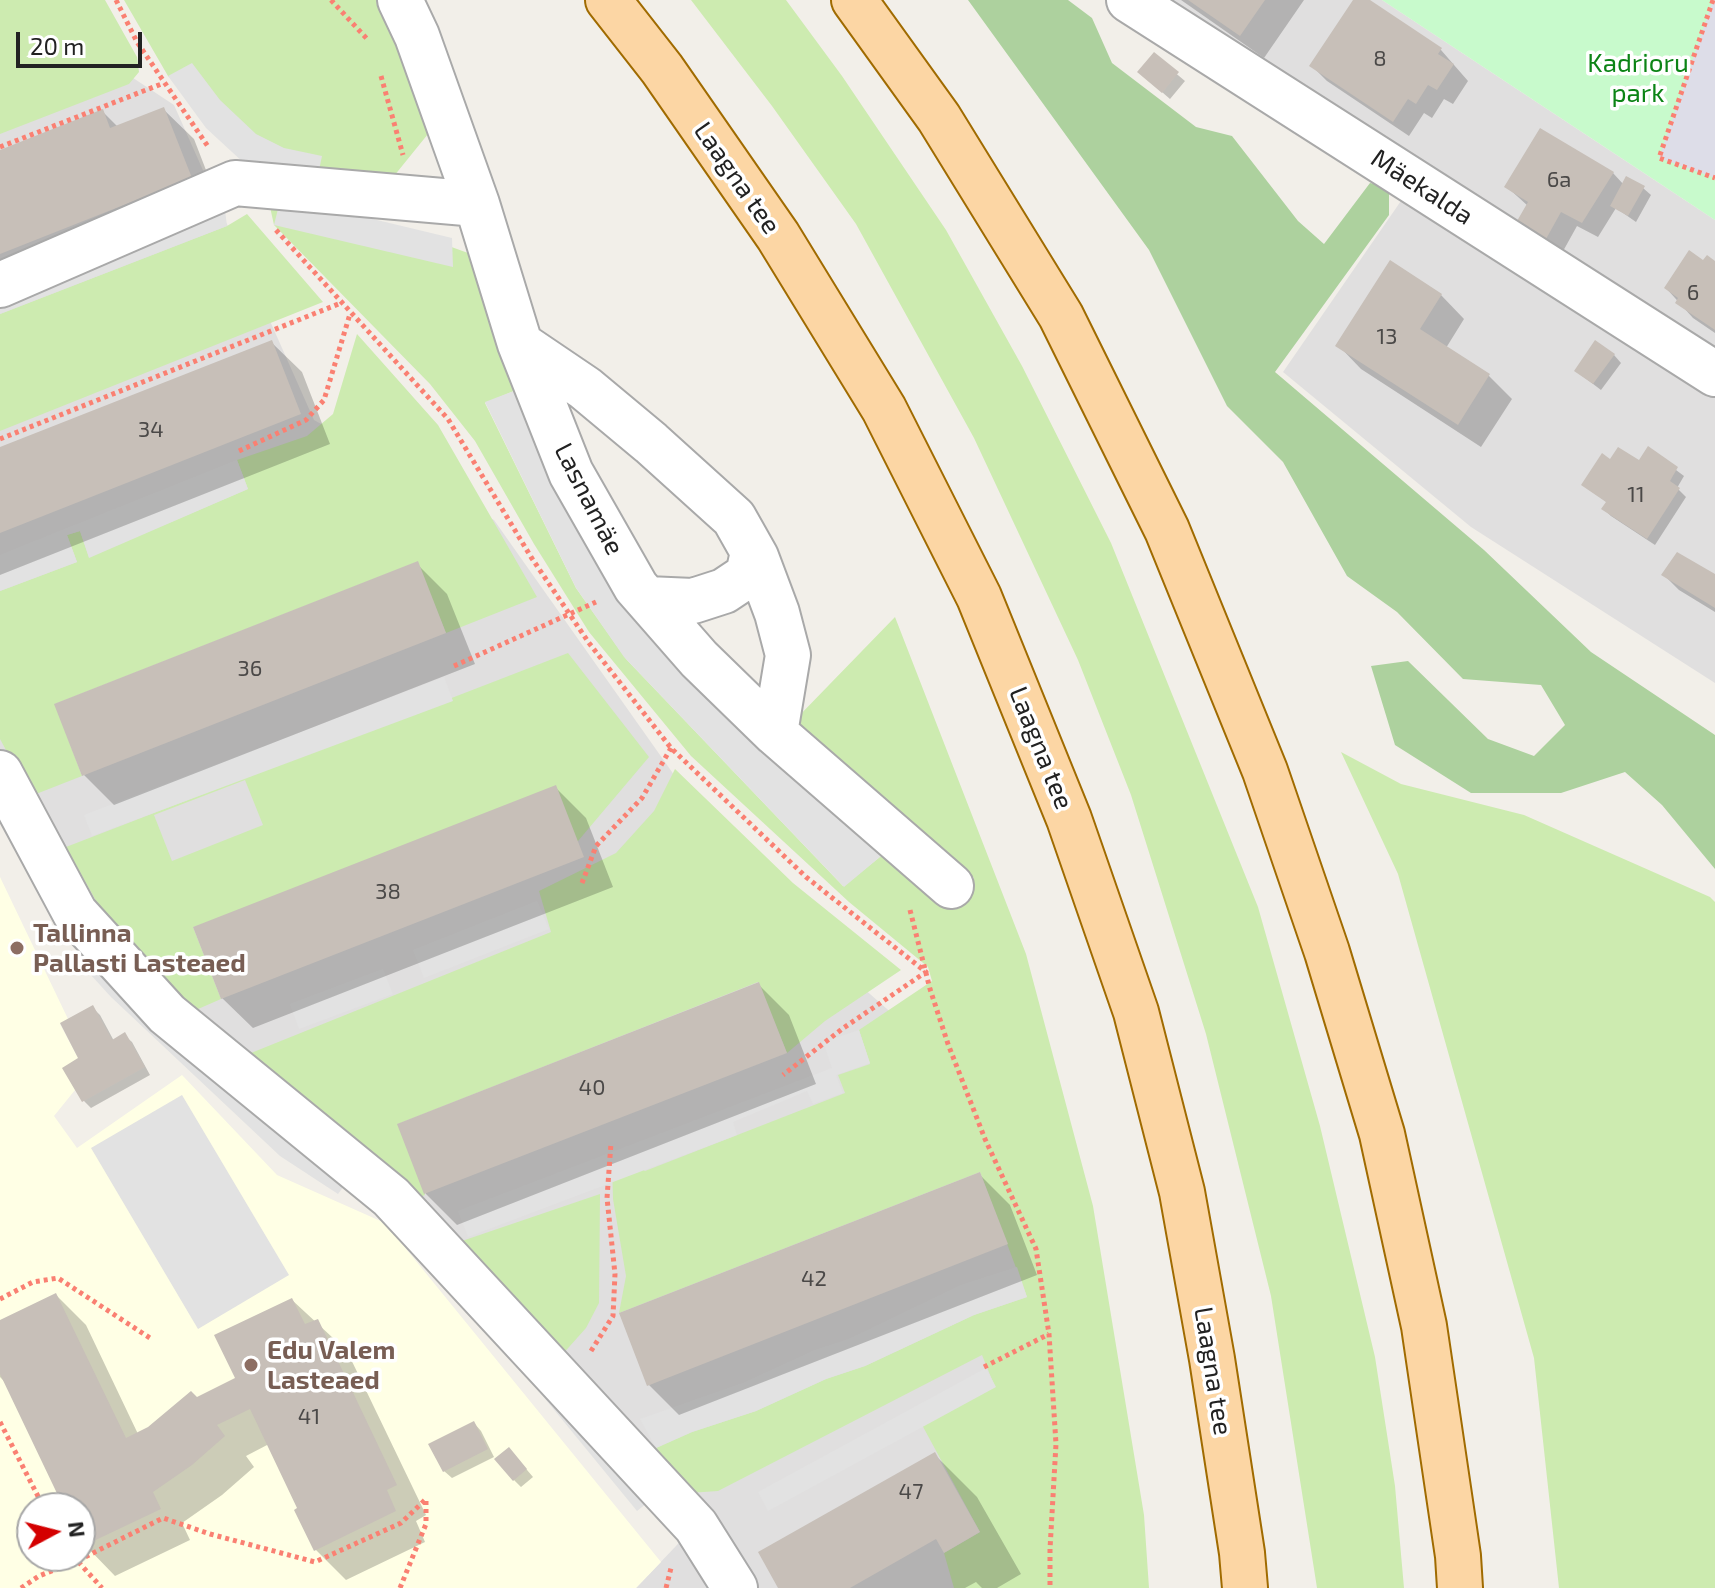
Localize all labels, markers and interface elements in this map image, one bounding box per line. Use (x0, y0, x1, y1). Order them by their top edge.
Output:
scale bar (20, 16, 146, 66)
text: 20 m (30, 31, 84, 60)
house number: 8 (1373, 46, 1387, 72)
park label: Kadrioru park (1587, 47, 1689, 108)
street label: Laagna tee (687, 116, 787, 240)
street label: Mäekalda (1365, 142, 1479, 232)
house number: 6a (1547, 167, 1571, 193)
house number: 6 (1687, 280, 1699, 306)
house number: 13 (1377, 324, 1397, 350)
house number: 34 (138, 417, 164, 443)
street label: Lasnamäe (548, 438, 630, 560)
house number: 11 (1627, 482, 1645, 508)
house number: 36 (238, 656, 262, 682)
street label: Laagna tee (1002, 682, 1080, 814)
house number: 38 (375, 879, 401, 905)
place label: Tallinna Pallasti Lasteaed (33, 917, 246, 978)
marker: Tallinna Pallasti Lasteaed (8, 939, 26, 957)
house number: 40 (579, 1075, 605, 1101)
house number: 42 (801, 1266, 827, 1292)
street label: Laagna tee (1187, 1305, 1239, 1437)
place label: Edu Valem Lasteaed (267, 1334, 395, 1396)
marker: Edu Valem Lasteaed (242, 1356, 260, 1374)
house number: 41 (298, 1404, 320, 1430)
house number: 47 (899, 1479, 923, 1505)
north arrow (16, 1492, 96, 1572)
text: N (64, 1520, 92, 1539)

